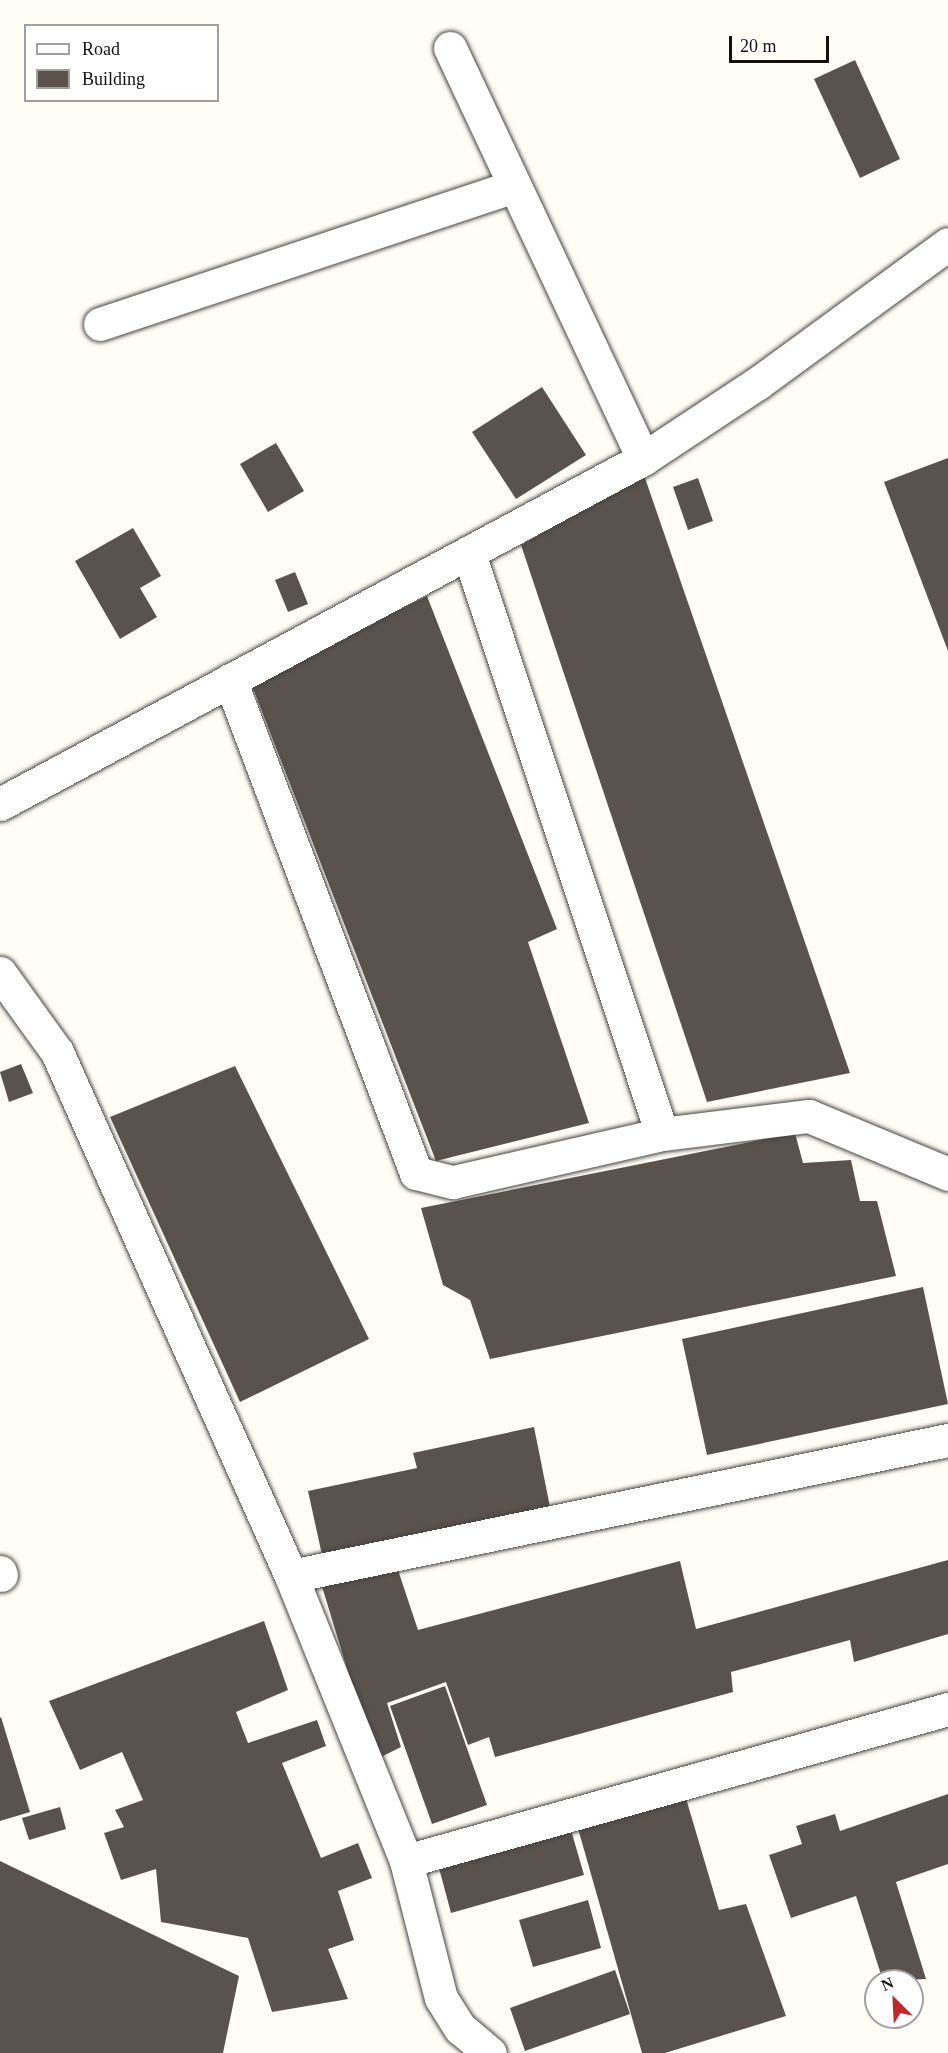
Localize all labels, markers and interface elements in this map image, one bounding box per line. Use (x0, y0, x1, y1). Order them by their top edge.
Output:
legend (24, 24, 219, 102)
scale bar (732, 24, 832, 62)
text: 20 m (740, 36, 777, 56)
text: Road (82, 39, 120, 59)
text: Building (82, 69, 145, 89)
north arrow (864, 1969, 924, 2029)
text: N (879, 1974, 896, 1994)

